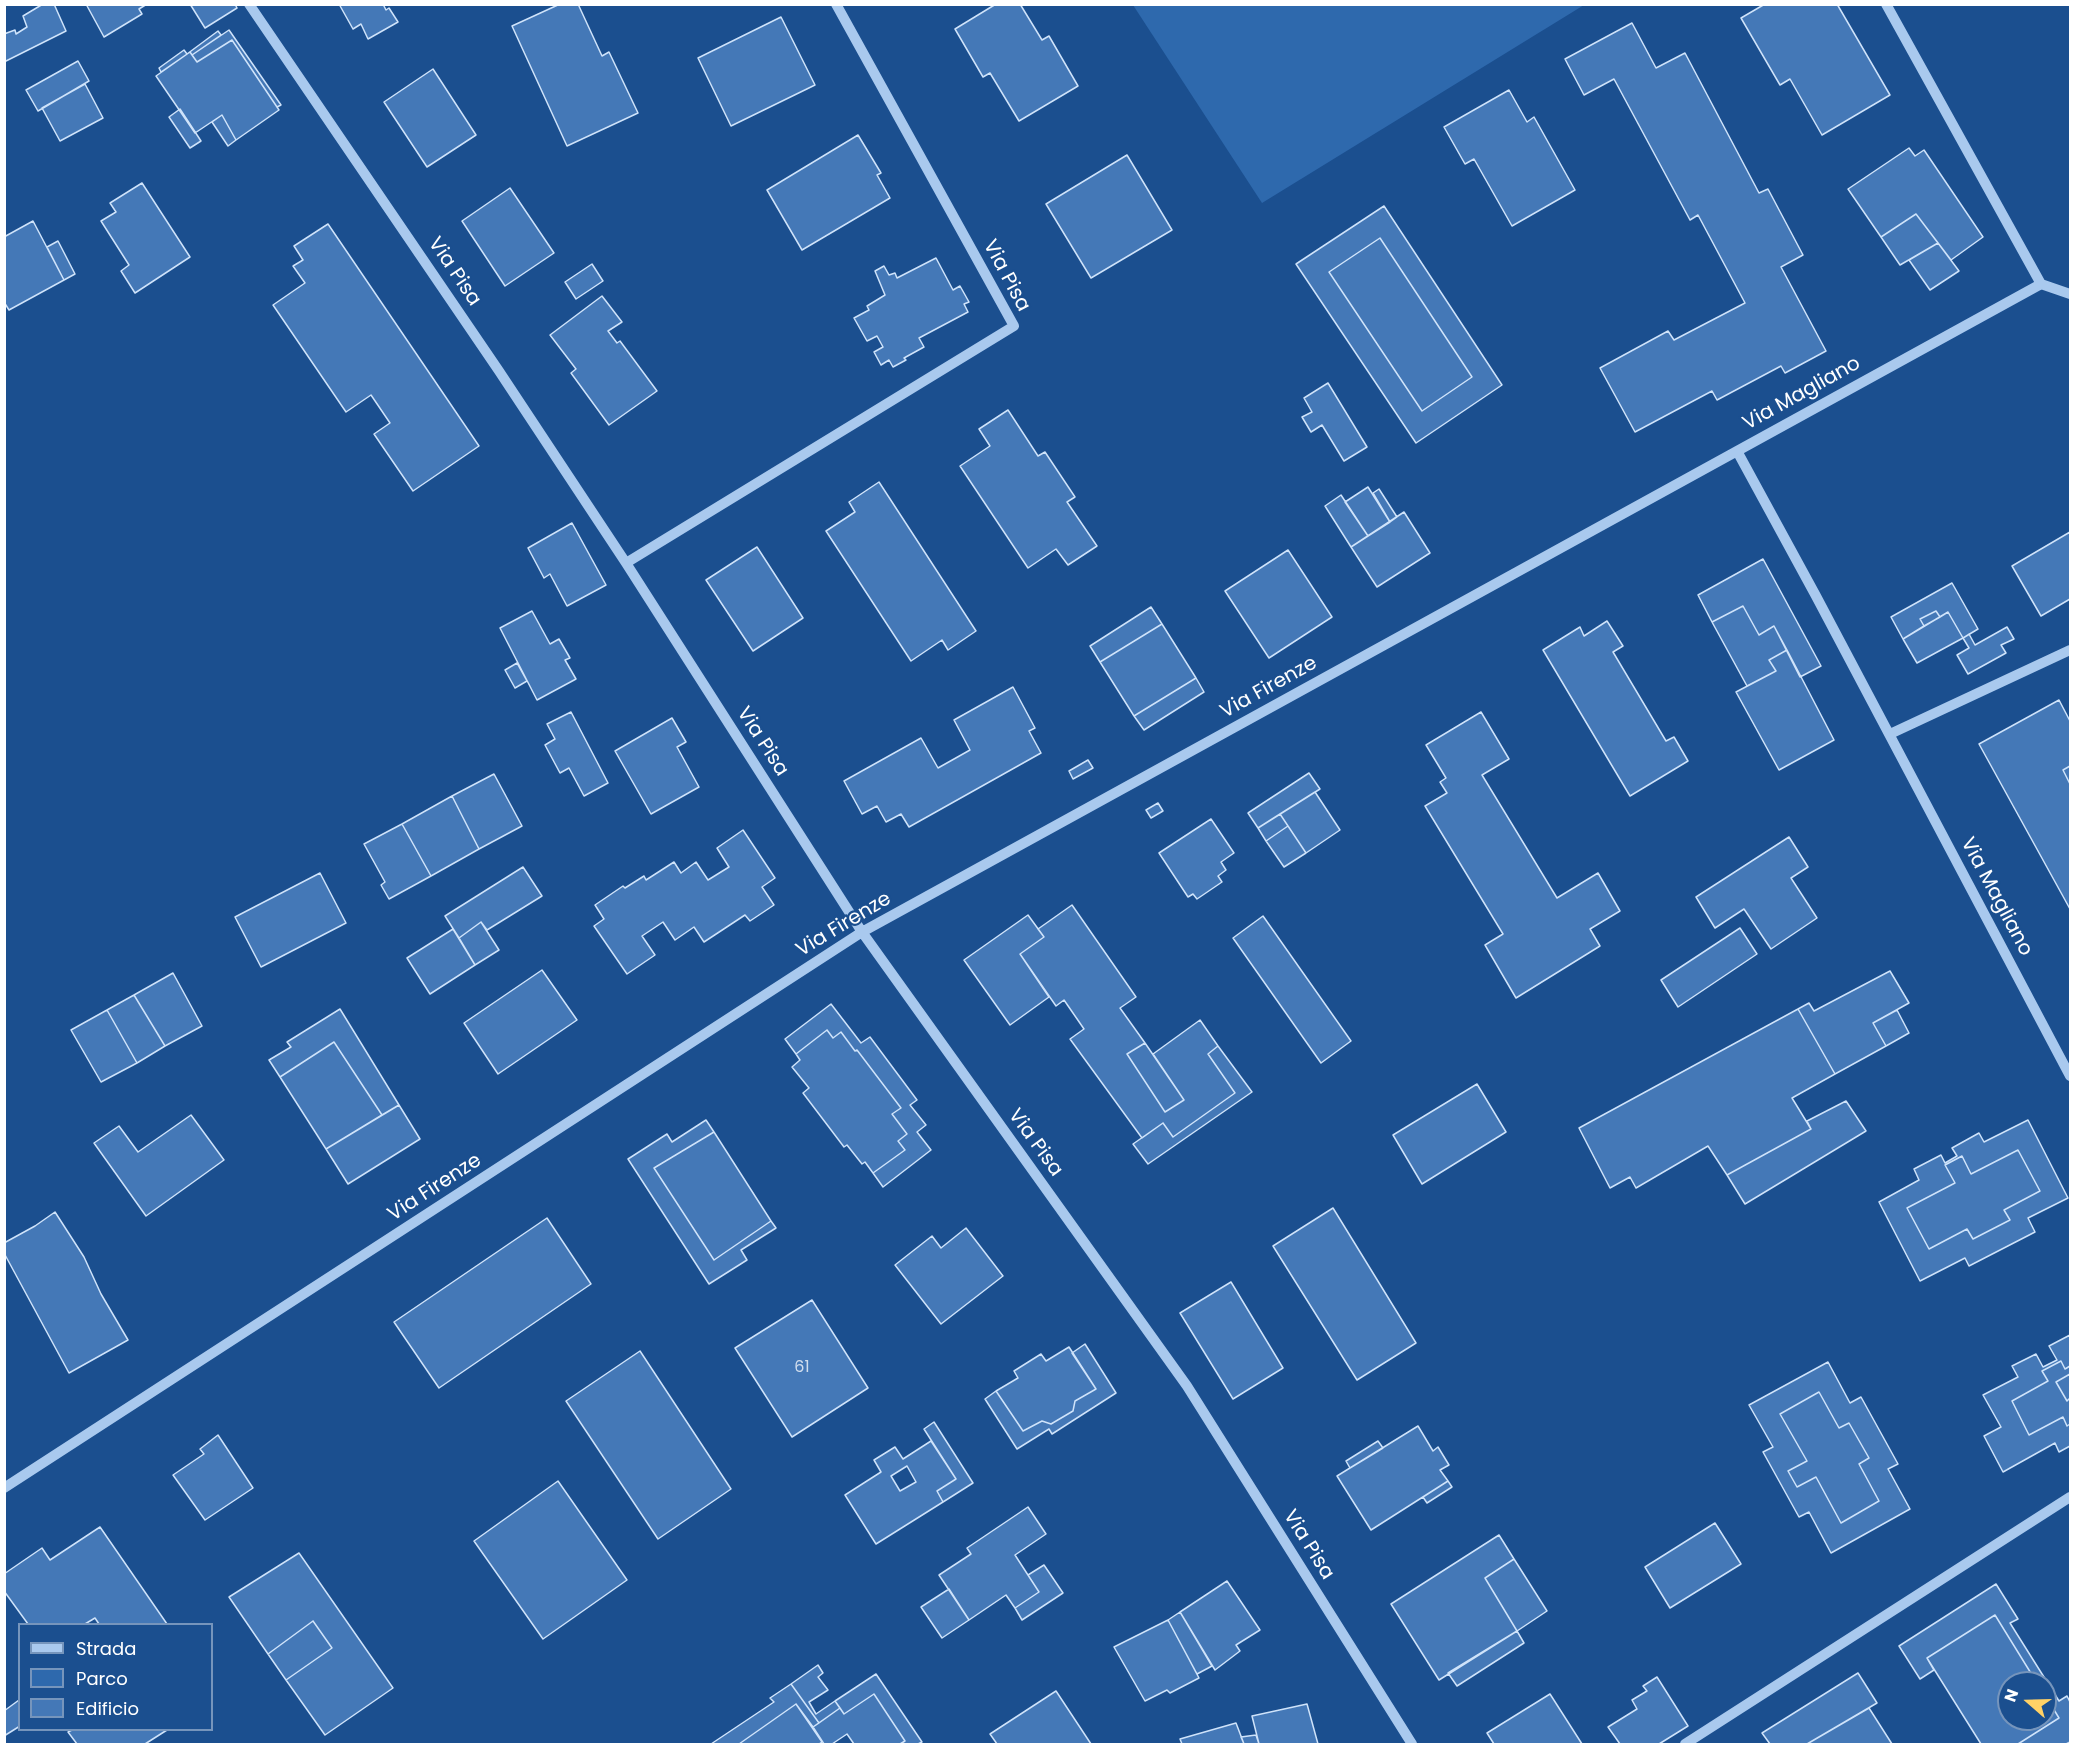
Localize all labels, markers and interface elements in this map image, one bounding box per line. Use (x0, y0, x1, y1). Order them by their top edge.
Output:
street label: Via Pisa (422, 233, 486, 311)
street label: Via Pisa (977, 236, 1035, 316)
street label: Via Magliano (1739, 352, 1865, 436)
street label: Via Firenze (1217, 652, 1321, 724)
street label: Via Pisa (731, 703, 793, 781)
street label: Via Magliano (1955, 834, 2037, 960)
street label: Via Firenze (792, 887, 896, 963)
street label: Via Pisa (1002, 1104, 1068, 1182)
street label: Via Firenze (384, 1149, 486, 1227)
house number: 61 (794, 1358, 810, 1378)
street label: Via Pisa (1277, 1506, 1339, 1584)
legend (18, 1623, 213, 1731)
text: Strada (76, 1636, 136, 1661)
text: Parco (76, 1666, 128, 1691)
north arrow (1997, 1671, 2057, 1731)
text: N (1999, 1686, 2024, 1705)
text: Edificio (76, 1696, 139, 1721)

